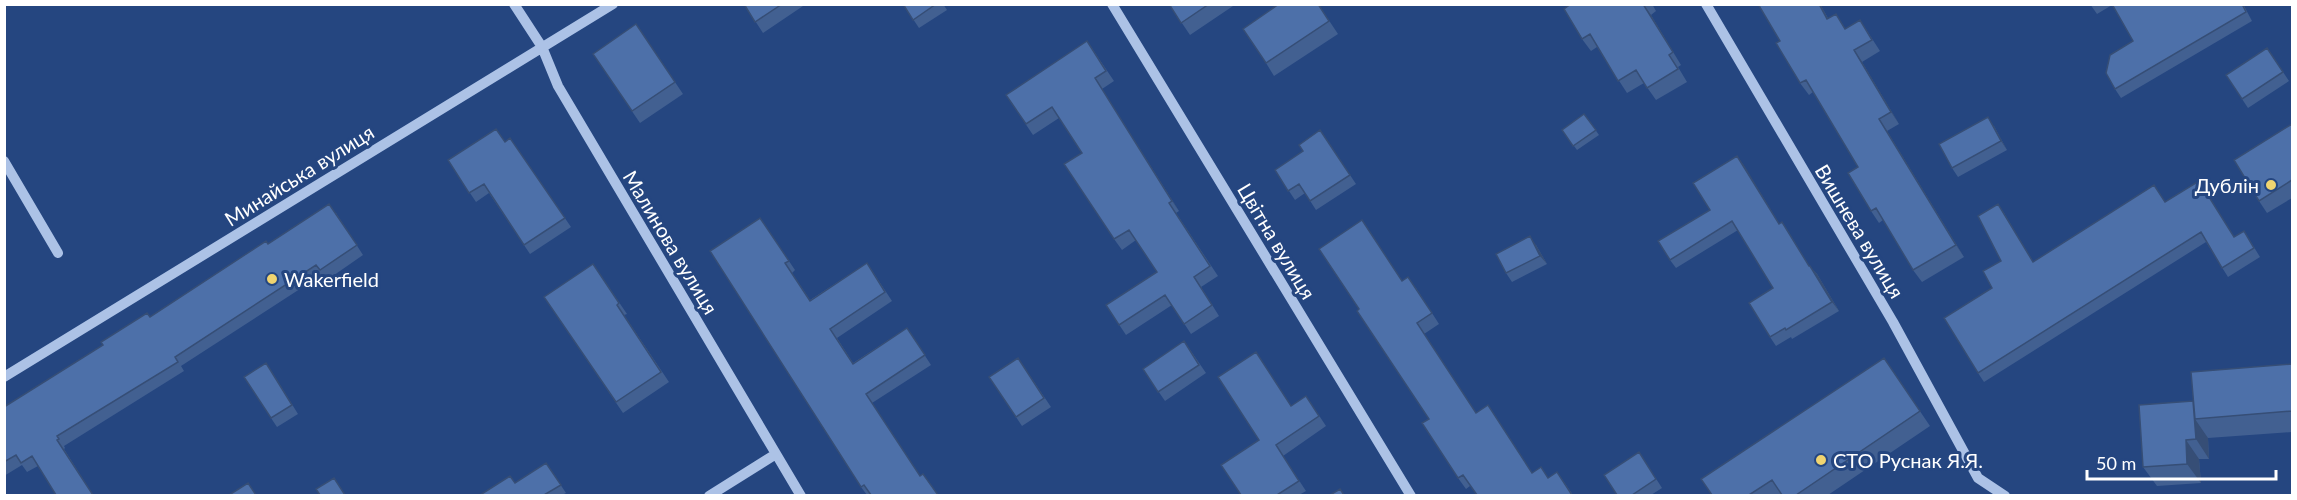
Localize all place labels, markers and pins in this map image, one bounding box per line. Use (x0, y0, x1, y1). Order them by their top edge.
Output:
place label: Дублін (2195, 173, 2259, 197)
marker: Дублін (2264, 178, 2278, 192)
place label: Wakerfield (284, 267, 379, 291)
marker: Wakerfield (265, 272, 279, 286)
place label: СТО Руснак Я.Я. (1833, 448, 1983, 472)
marker: СТО Руснак Я.Я. (1814, 453, 1828, 467)

